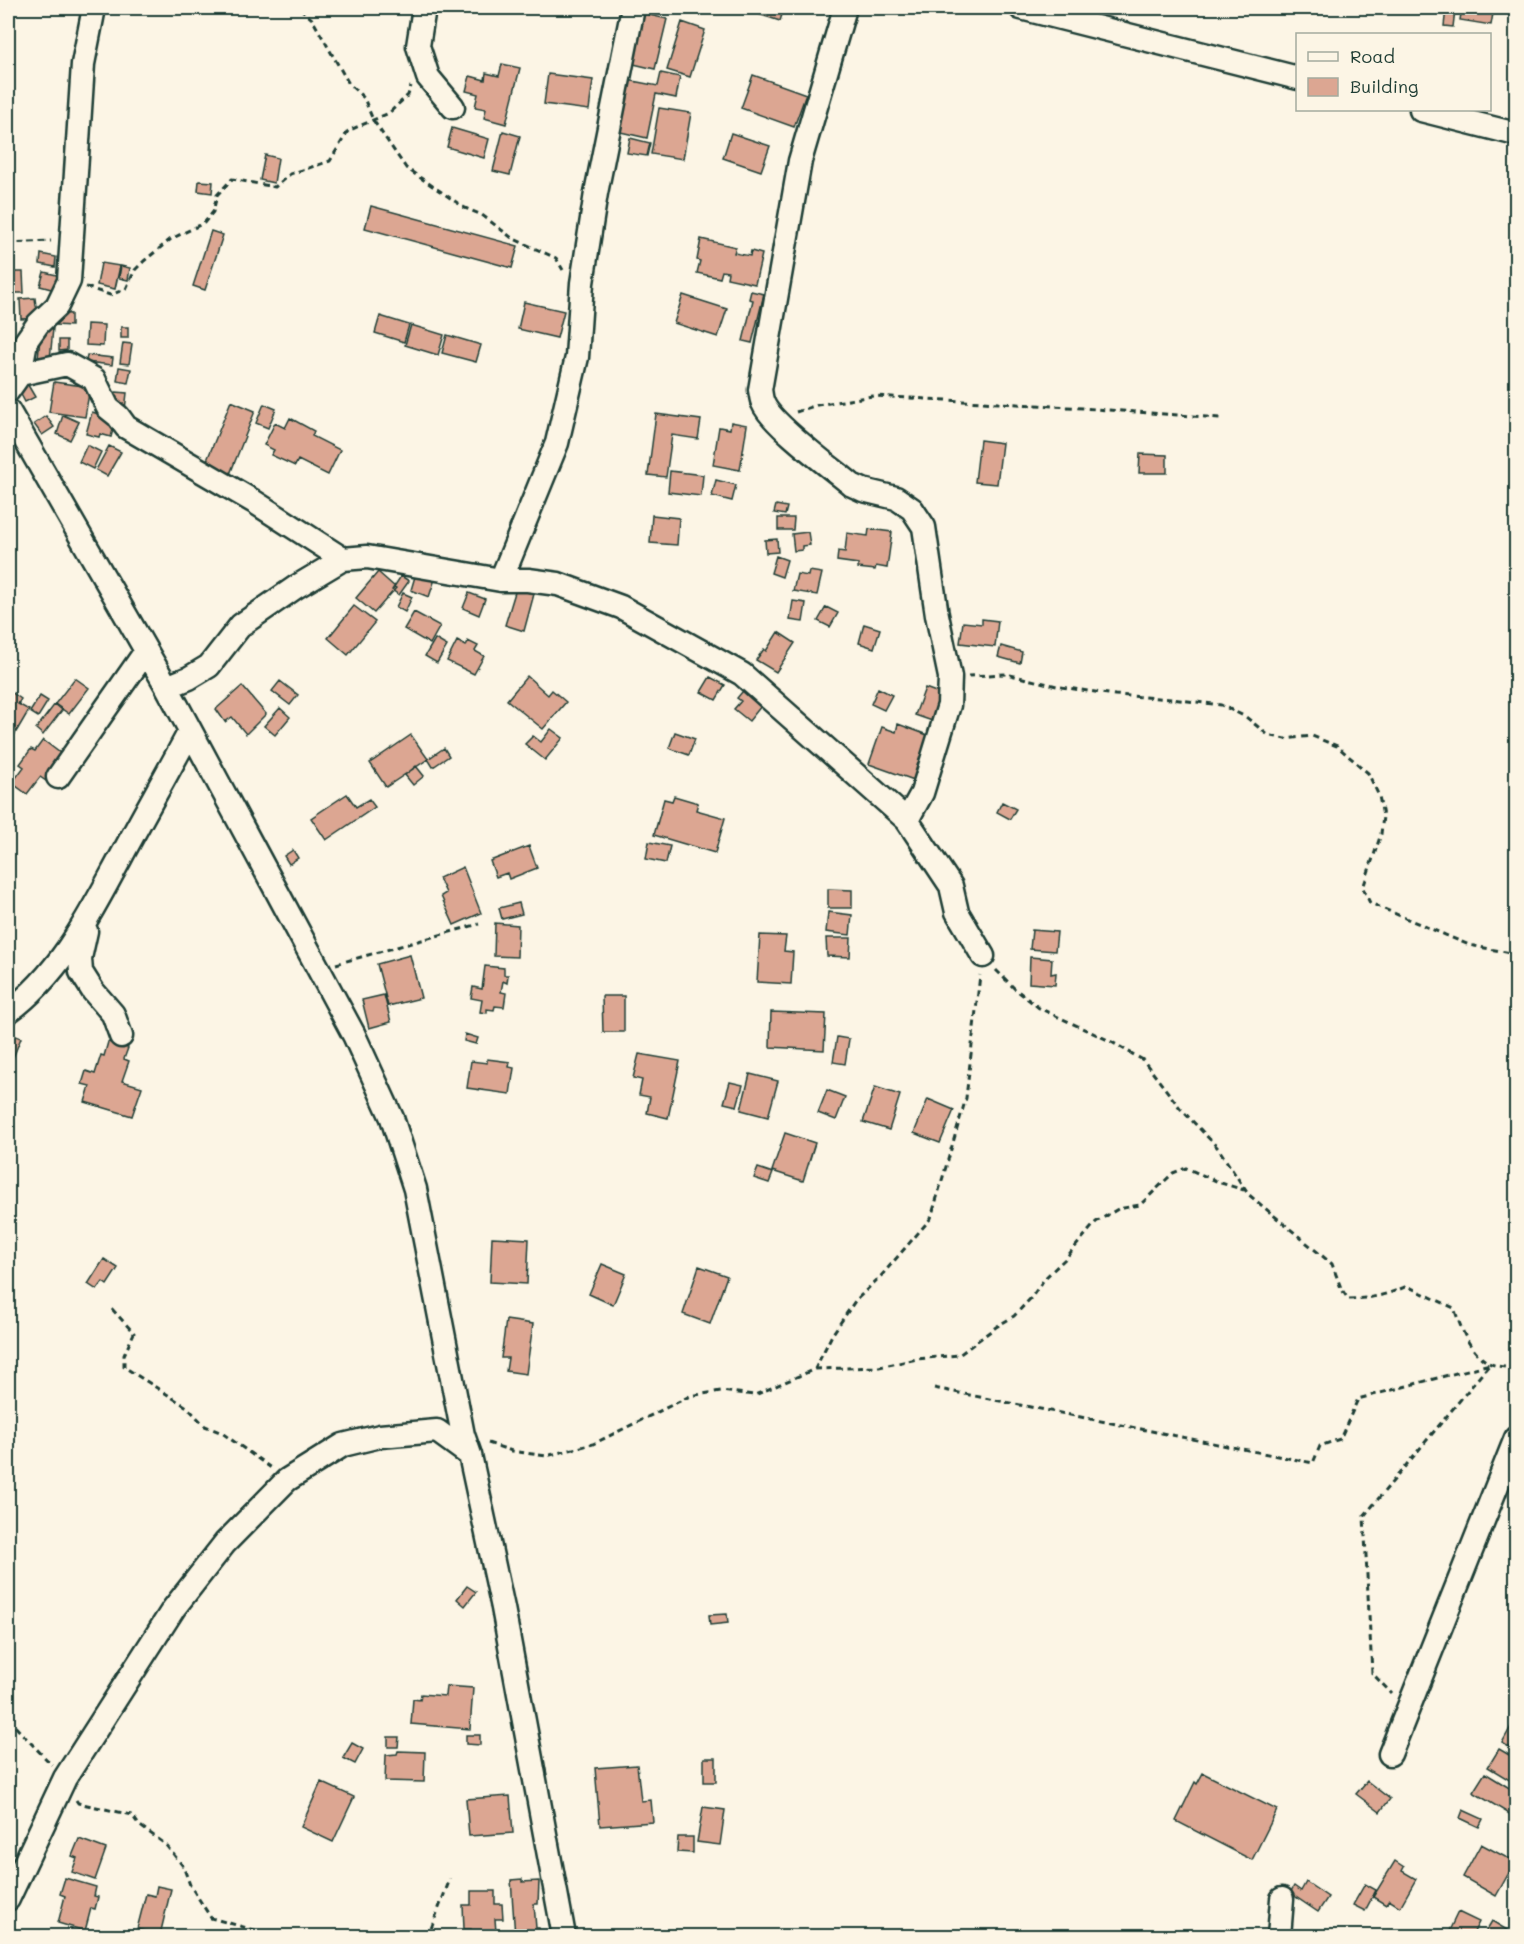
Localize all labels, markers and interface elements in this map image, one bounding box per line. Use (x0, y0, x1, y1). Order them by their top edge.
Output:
legend (1296, 33, 1491, 111)
text: Road (1350, 44, 1395, 68)
text: Building (1350, 74, 1418, 98)

